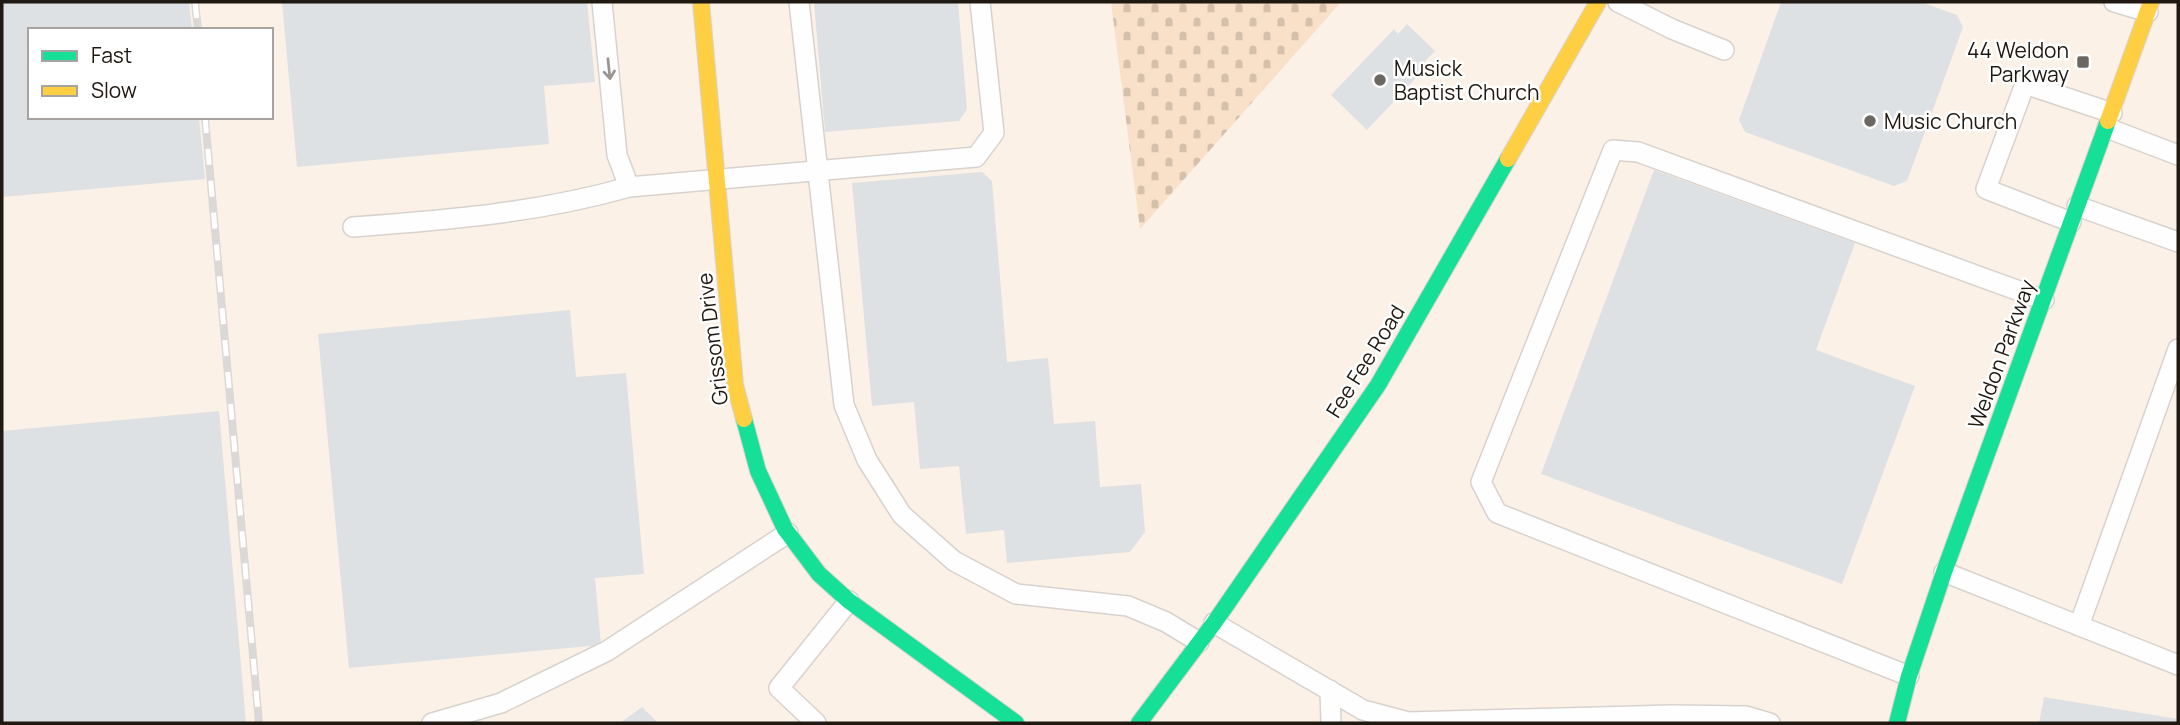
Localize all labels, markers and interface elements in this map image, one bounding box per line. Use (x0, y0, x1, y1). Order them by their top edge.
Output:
legend (28, 28, 273, 119)
place label: 44 Weldon Parkway (1967, 36, 2069, 88)
text: Fast (91, 41, 132, 69)
place label: Musick Baptist Church (1394, 54, 1539, 106)
marker: 44 Weldon Parkway (2075, 54, 2091, 70)
one-way arrow (603, 57, 616, 79)
marker: Musick Baptist Church (1372, 72, 1388, 88)
text: Slow (91, 76, 137, 104)
place label: Music Church (1884, 107, 2017, 135)
marker: Music Church (1862, 113, 1878, 129)
street label: Grissom Drive (690, 271, 734, 407)
street label: Weldon Parkway (1961, 276, 2041, 432)
street label: Fee Fee Road (1319, 299, 1411, 423)

